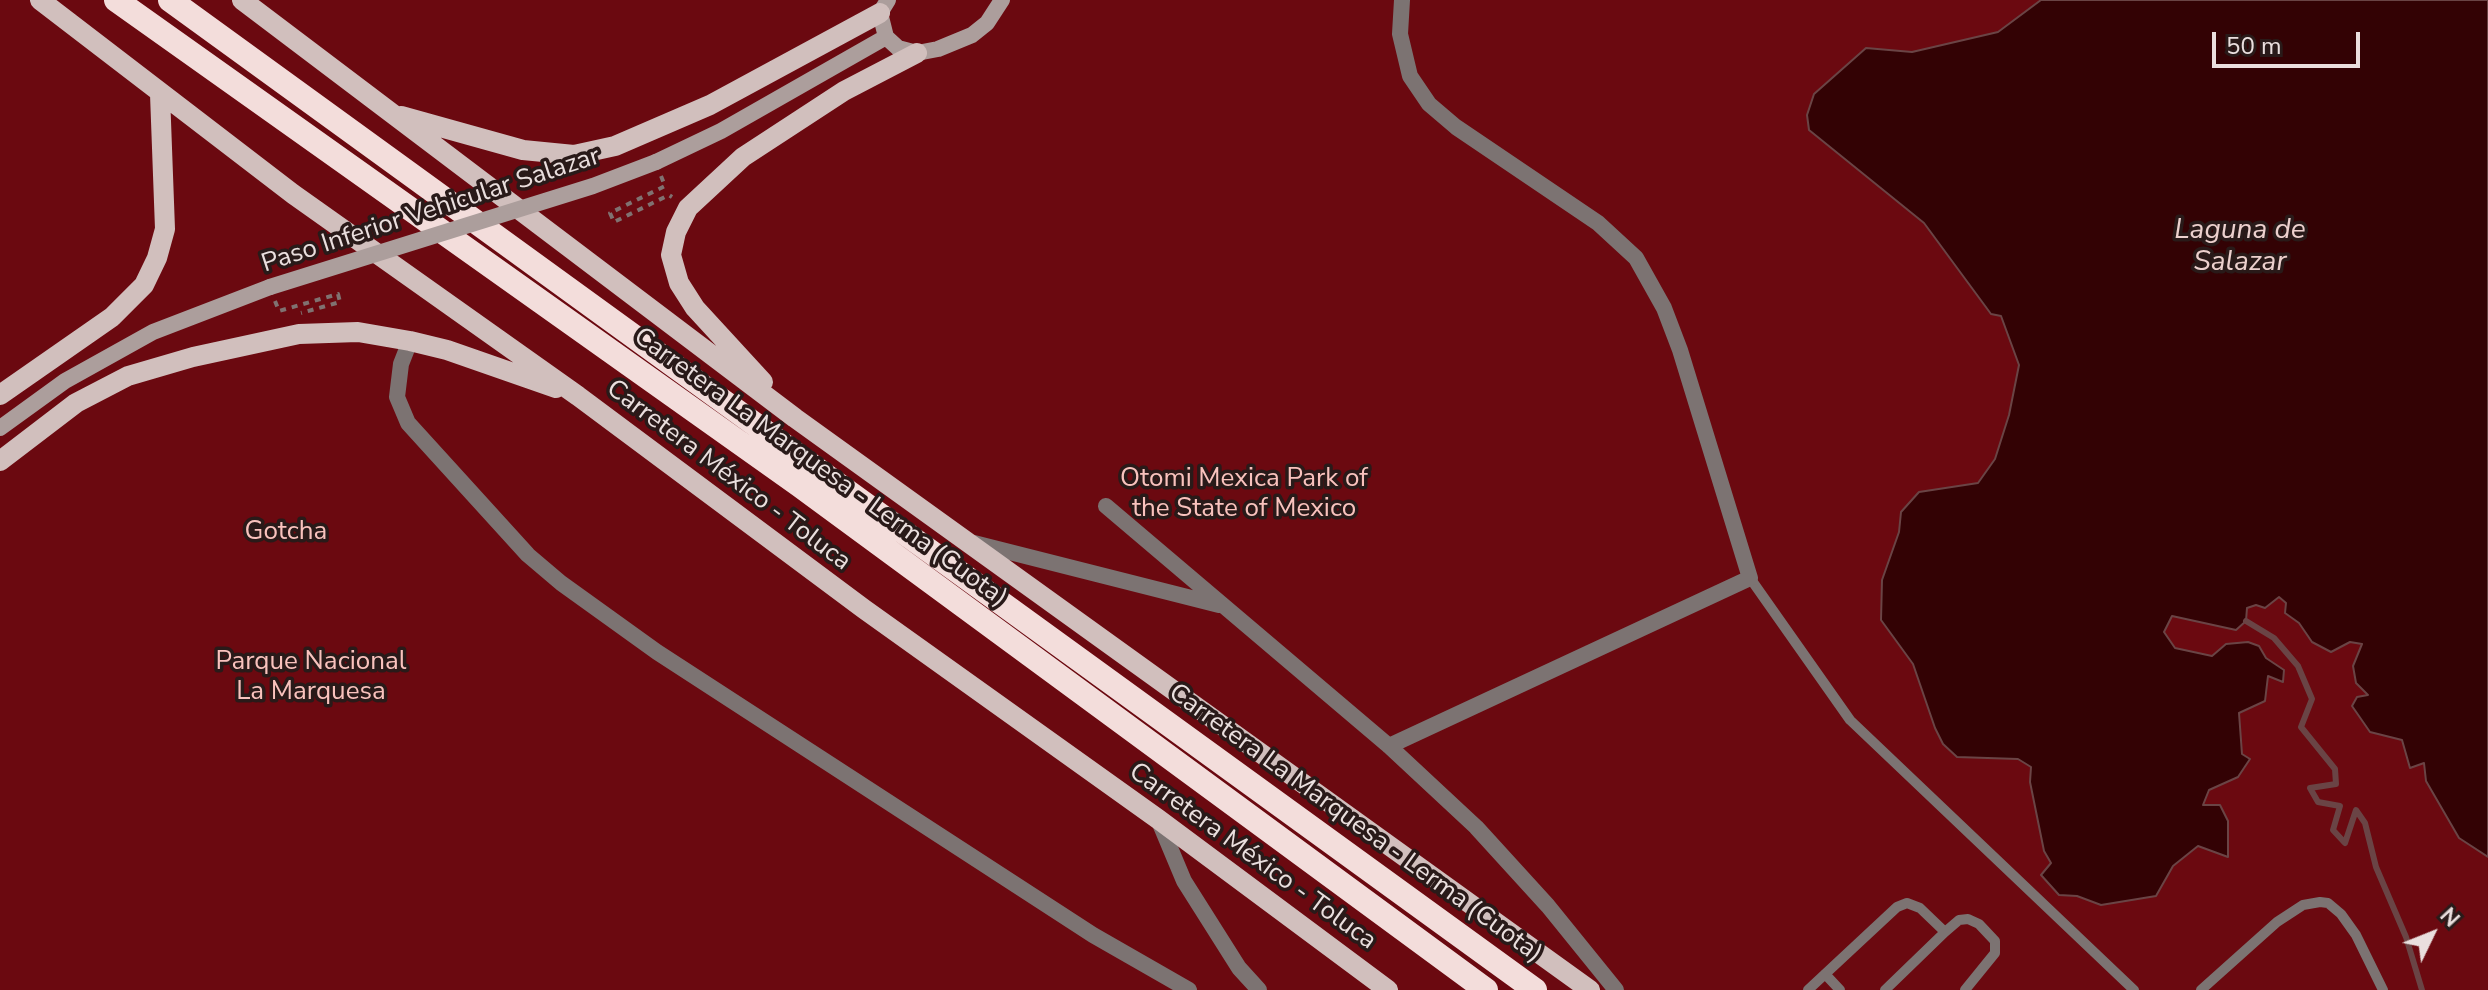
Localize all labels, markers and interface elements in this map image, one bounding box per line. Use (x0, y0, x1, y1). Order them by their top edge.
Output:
scale bar (2216, 16, 2364, 66)
text: 50 m (2226, 30, 2282, 62)
street label: Paso Inferior Vehicular Salazar (258, 141, 604, 281)
water label: Laguna de Salazar (2174, 214, 2306, 280)
street label: Carretera La Marquesa - Lerma (Cuota) (627, 322, 1013, 614)
street label: Carretera México - Toluca (600, 374, 856, 578)
park label: Otomi Mexica Park of the State of Mexico (1120, 464, 1368, 526)
park label: Gotcha (245, 517, 327, 549)
park label: Parque Nacional La Marquesa (216, 647, 406, 708)
street label: Carretera La Marquesa - Lerma (Cuota) (1162, 678, 1548, 970)
street label: Carretera México - Toluca (1122, 757, 1382, 957)
north arrow (2392, 894, 2472, 974)
text: N (2433, 901, 2466, 934)

